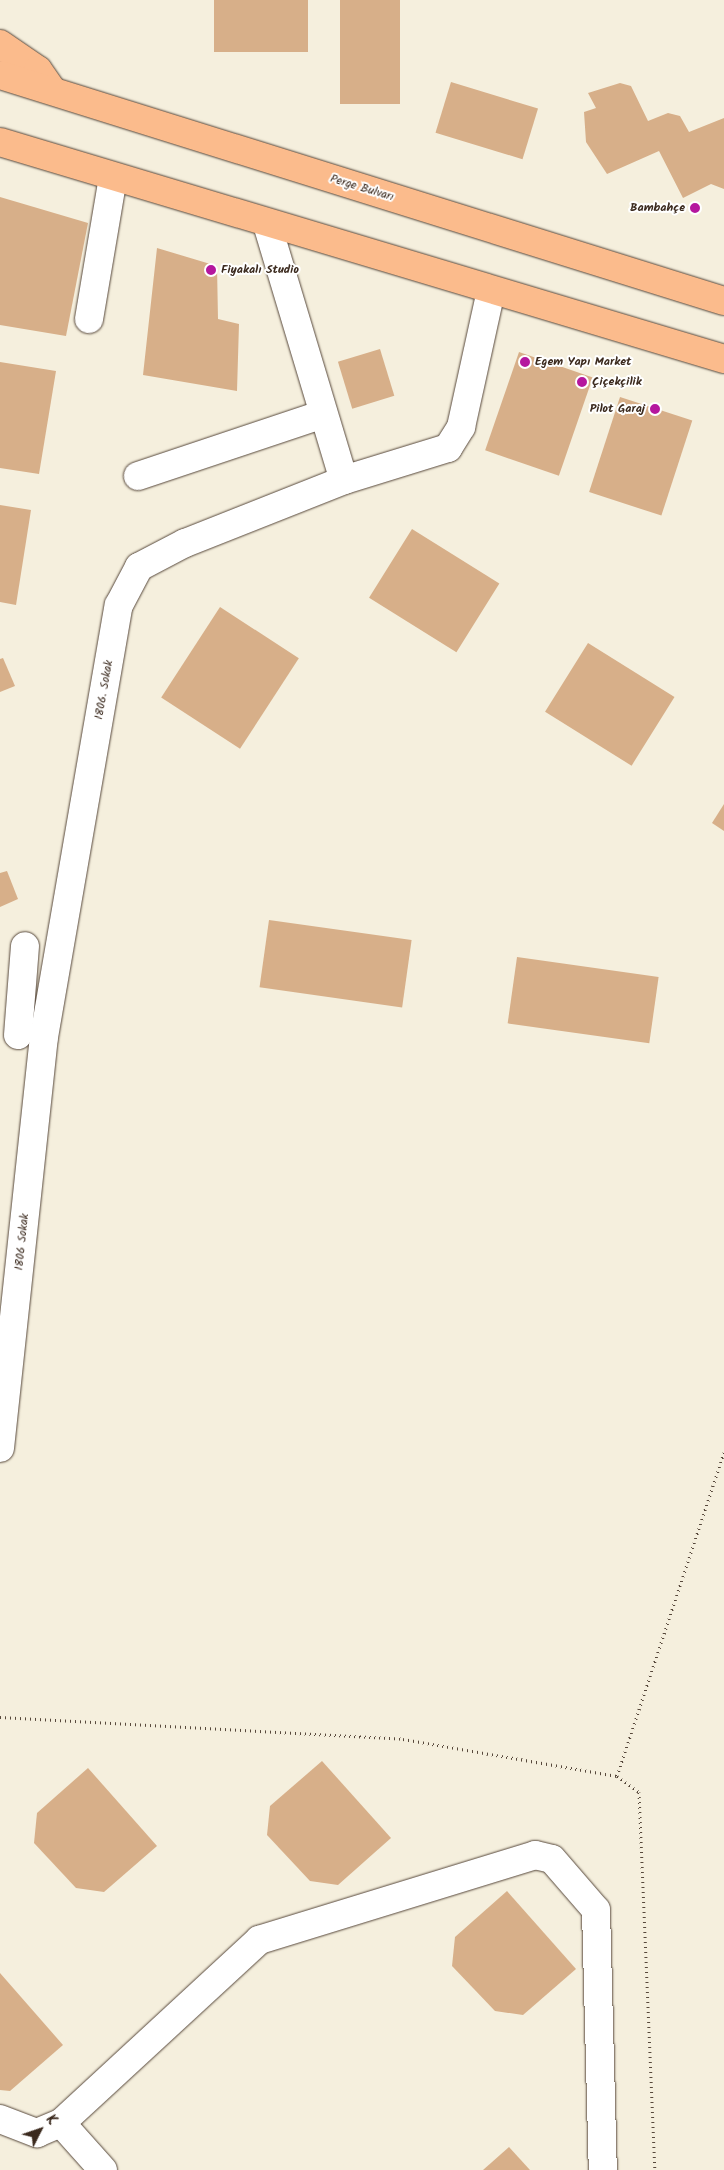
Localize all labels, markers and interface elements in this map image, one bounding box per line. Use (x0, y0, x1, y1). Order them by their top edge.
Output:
street label: Perge Bulvarı (328, 171, 396, 205)
place label: Bambahçe (630, 201, 685, 215)
marker: Bambahçe (689, 202, 701, 214)
place label: Fiyakalı Studio (221, 263, 299, 277)
marker: Fiyakalı Studio (205, 264, 217, 276)
place label: Egem Yapı Market (535, 355, 631, 369)
marker: Egem Yapı Market (519, 356, 531, 368)
place label: Çiçekçilik (592, 375, 642, 389)
marker: Çiçekçilik (576, 376, 588, 388)
place label: Pilot Garaj (590, 402, 645, 416)
marker: Pilot Garaj (649, 403, 661, 415)
street label: 1806. Sokak (92, 659, 116, 721)
street label: 1806 Sokak (12, 1213, 32, 1271)
north arrow (15, 2105, 65, 2155)
text: K (40, 2110, 62, 2131)

